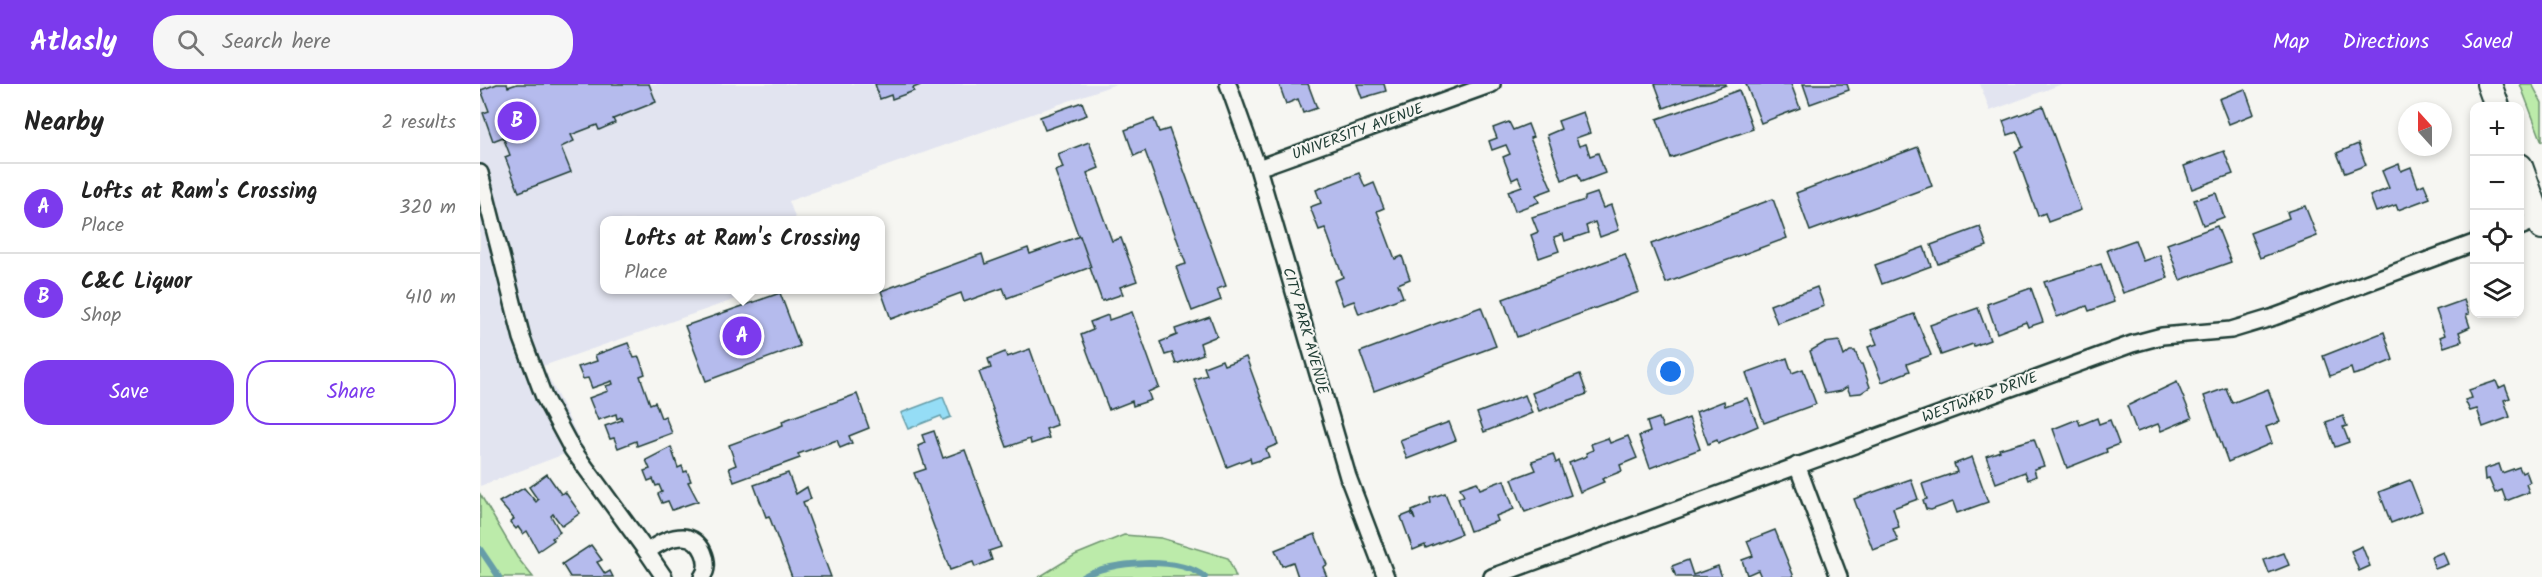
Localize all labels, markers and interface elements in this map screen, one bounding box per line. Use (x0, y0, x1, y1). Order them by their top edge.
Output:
search box (153, 15, 573, 69)
text: Atlasly (30, 20, 117, 65)
text: Search here (222, 25, 331, 60)
icon: search (174, 26, 207, 59)
text: Map (2273, 26, 2309, 59)
text: Directions (2342, 26, 2429, 59)
text: Saved (2462, 26, 2512, 59)
street label: UNIVERSITY AVENUE (1289, 97, 1428, 167)
pin: B (498, 99, 537, 144)
text: Nearby (24, 102, 104, 144)
north arrow (2398, 102, 2452, 156)
map controls (2470, 102, 2524, 318)
button: + (2470, 102, 2524, 156)
text: 2 results (381, 107, 456, 139)
button: − (2470, 156, 2524, 210)
text: Lofts at Ram's Crossing (81, 175, 318, 210)
text: A (37, 192, 50, 224)
text: 320 m (399, 192, 456, 224)
text: Place (81, 210, 124, 242)
button: locate (2470, 210, 2524, 264)
popup (600, 216, 885, 294)
text: Lofts at Ram's Crossing (624, 222, 861, 257)
text: Place (624, 257, 667, 289)
button: layers (2470, 264, 2524, 318)
text: C&C Liquor (81, 265, 192, 300)
street label: CITY PARK AVENUE (1275, 265, 1335, 398)
text: B (37, 282, 50, 314)
text: 410 m (405, 282, 456, 314)
text: Shop (81, 300, 121, 332)
pin: A (722, 314, 762, 358)
your location (1656, 357, 1685, 386)
button: Save (24, 360, 234, 425)
button: Share (246, 360, 456, 425)
street label: WESTWARD DRIVE (1919, 366, 2042, 430)

